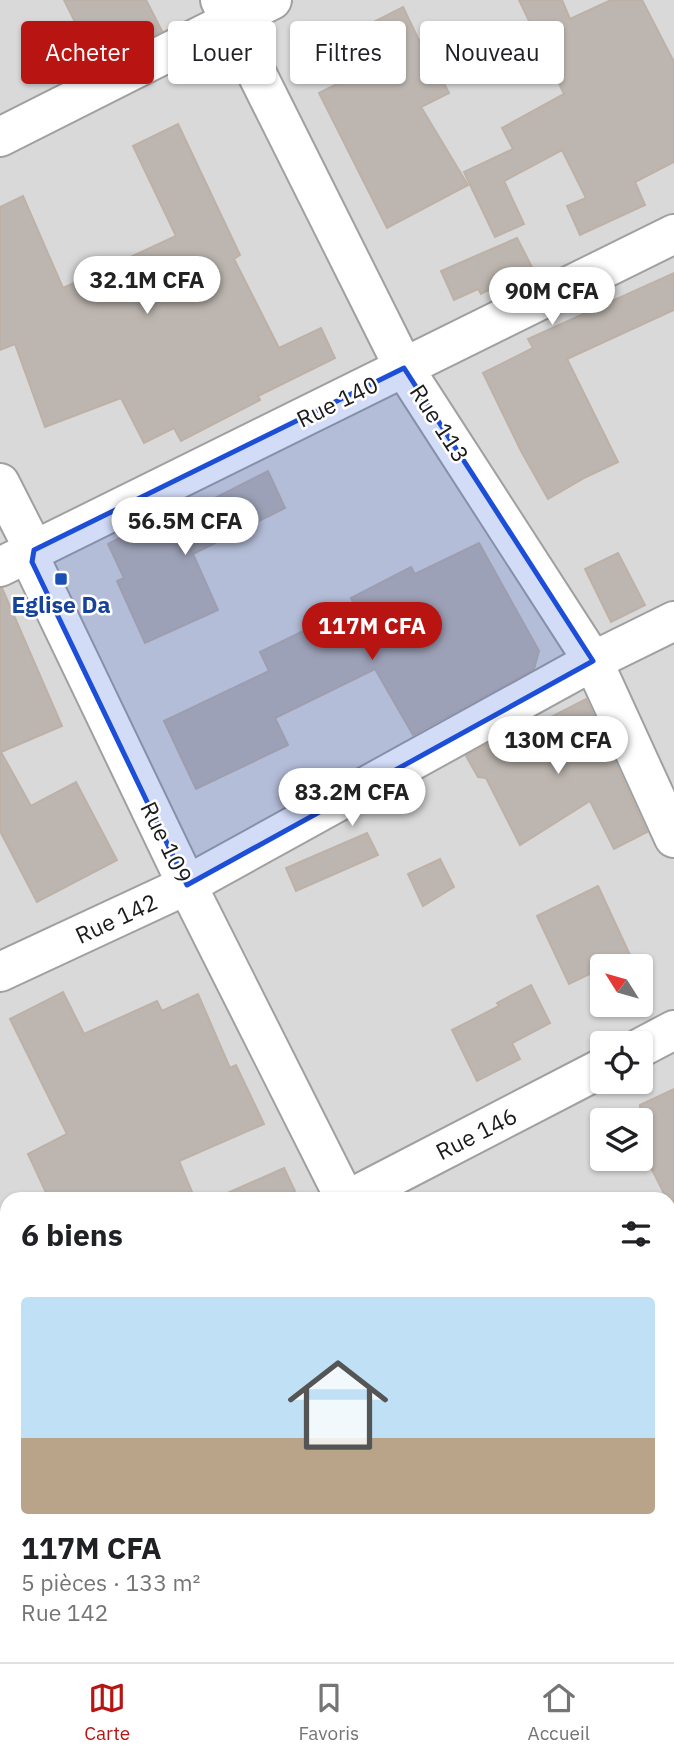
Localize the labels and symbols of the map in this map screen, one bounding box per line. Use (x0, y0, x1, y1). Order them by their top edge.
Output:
pin: 32.1M CFA (67, 256, 227, 316)
pin: 90M CFA (487, 268, 617, 327)
street label: Rue 140 (291, 368, 383, 434)
street label: Rue 113 (404, 378, 476, 468)
pin: 56.5M CFA (105, 498, 265, 557)
marker: Eglise Da (53, 571, 69, 587)
place label: Eglise Da (11, 589, 111, 619)
pin: 117M CFA (300, 602, 444, 662)
pin: 130M CFA (486, 716, 630, 776)
pin: 83.2M CFA (272, 768, 432, 828)
street label: Rue 109 (134, 796, 200, 888)
street label: Rue 142 (70, 886, 162, 950)
north arrow (590, 954, 653, 1017)
street label: Rue 146 (430, 1100, 522, 1166)

